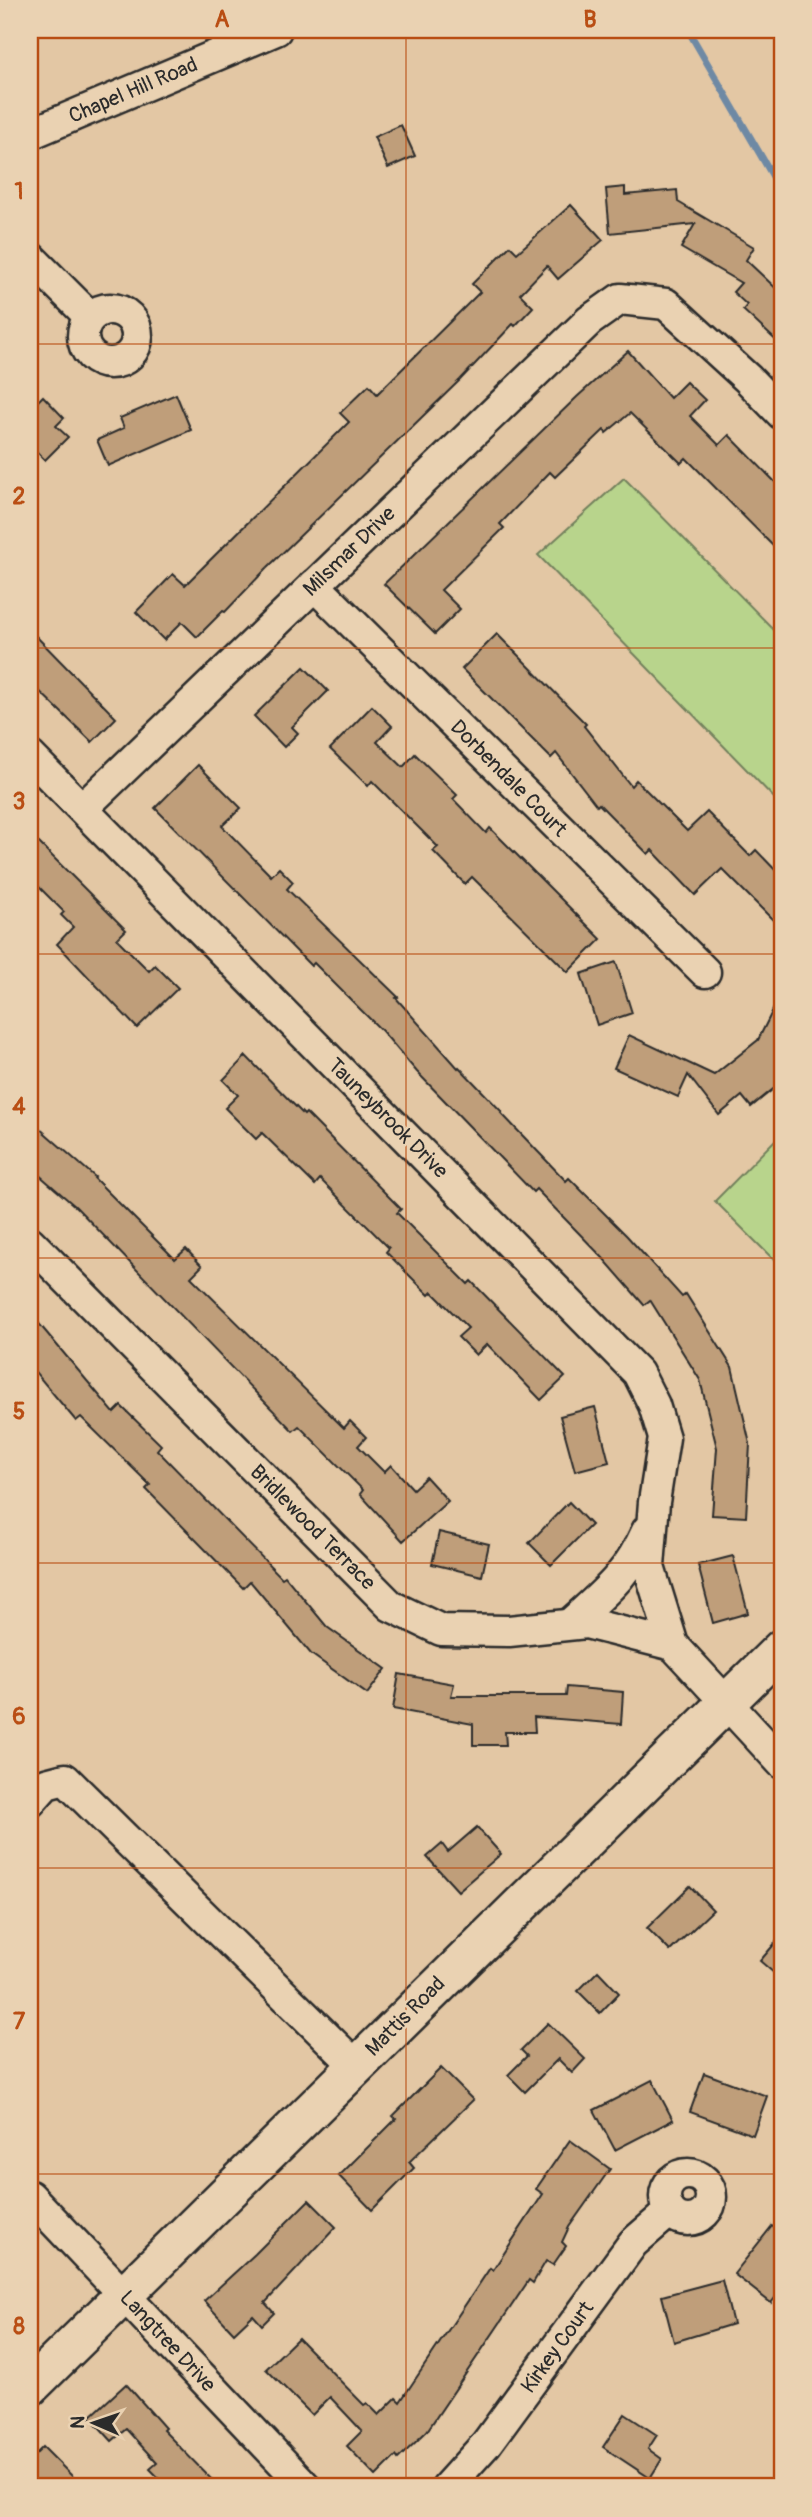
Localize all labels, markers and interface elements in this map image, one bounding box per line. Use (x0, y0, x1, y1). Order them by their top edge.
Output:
text: A (215, 5, 230, 34)
text: B (583, 5, 597, 34)
street label: Chapel Hill Road (65, 51, 202, 130)
text: 1 (15, 177, 24, 206)
text: 2 (13, 482, 26, 511)
street label: Milsmar Drive (297, 500, 402, 602)
street label: Dorbendale Court (444, 714, 573, 843)
text: 3 (13, 787, 25, 816)
street label: Tauneybrook Drive (322, 1052, 454, 1185)
text: 4 (12, 1092, 26, 1121)
text: 5 (13, 1397, 25, 1426)
street label: Bridlewood Terrace (244, 1459, 382, 1596)
text: 6 (12, 1702, 26, 1731)
street label: Mattis Road (360, 1971, 451, 2062)
text: 7 (13, 2007, 26, 2036)
street label: Langtree Drive (114, 2285, 222, 2398)
street label: Kirkey Court (515, 2296, 600, 2399)
text: 8 (13, 2312, 25, 2341)
north arrow (60, 2388, 130, 2458)
text: N (66, 2415, 90, 2429)

